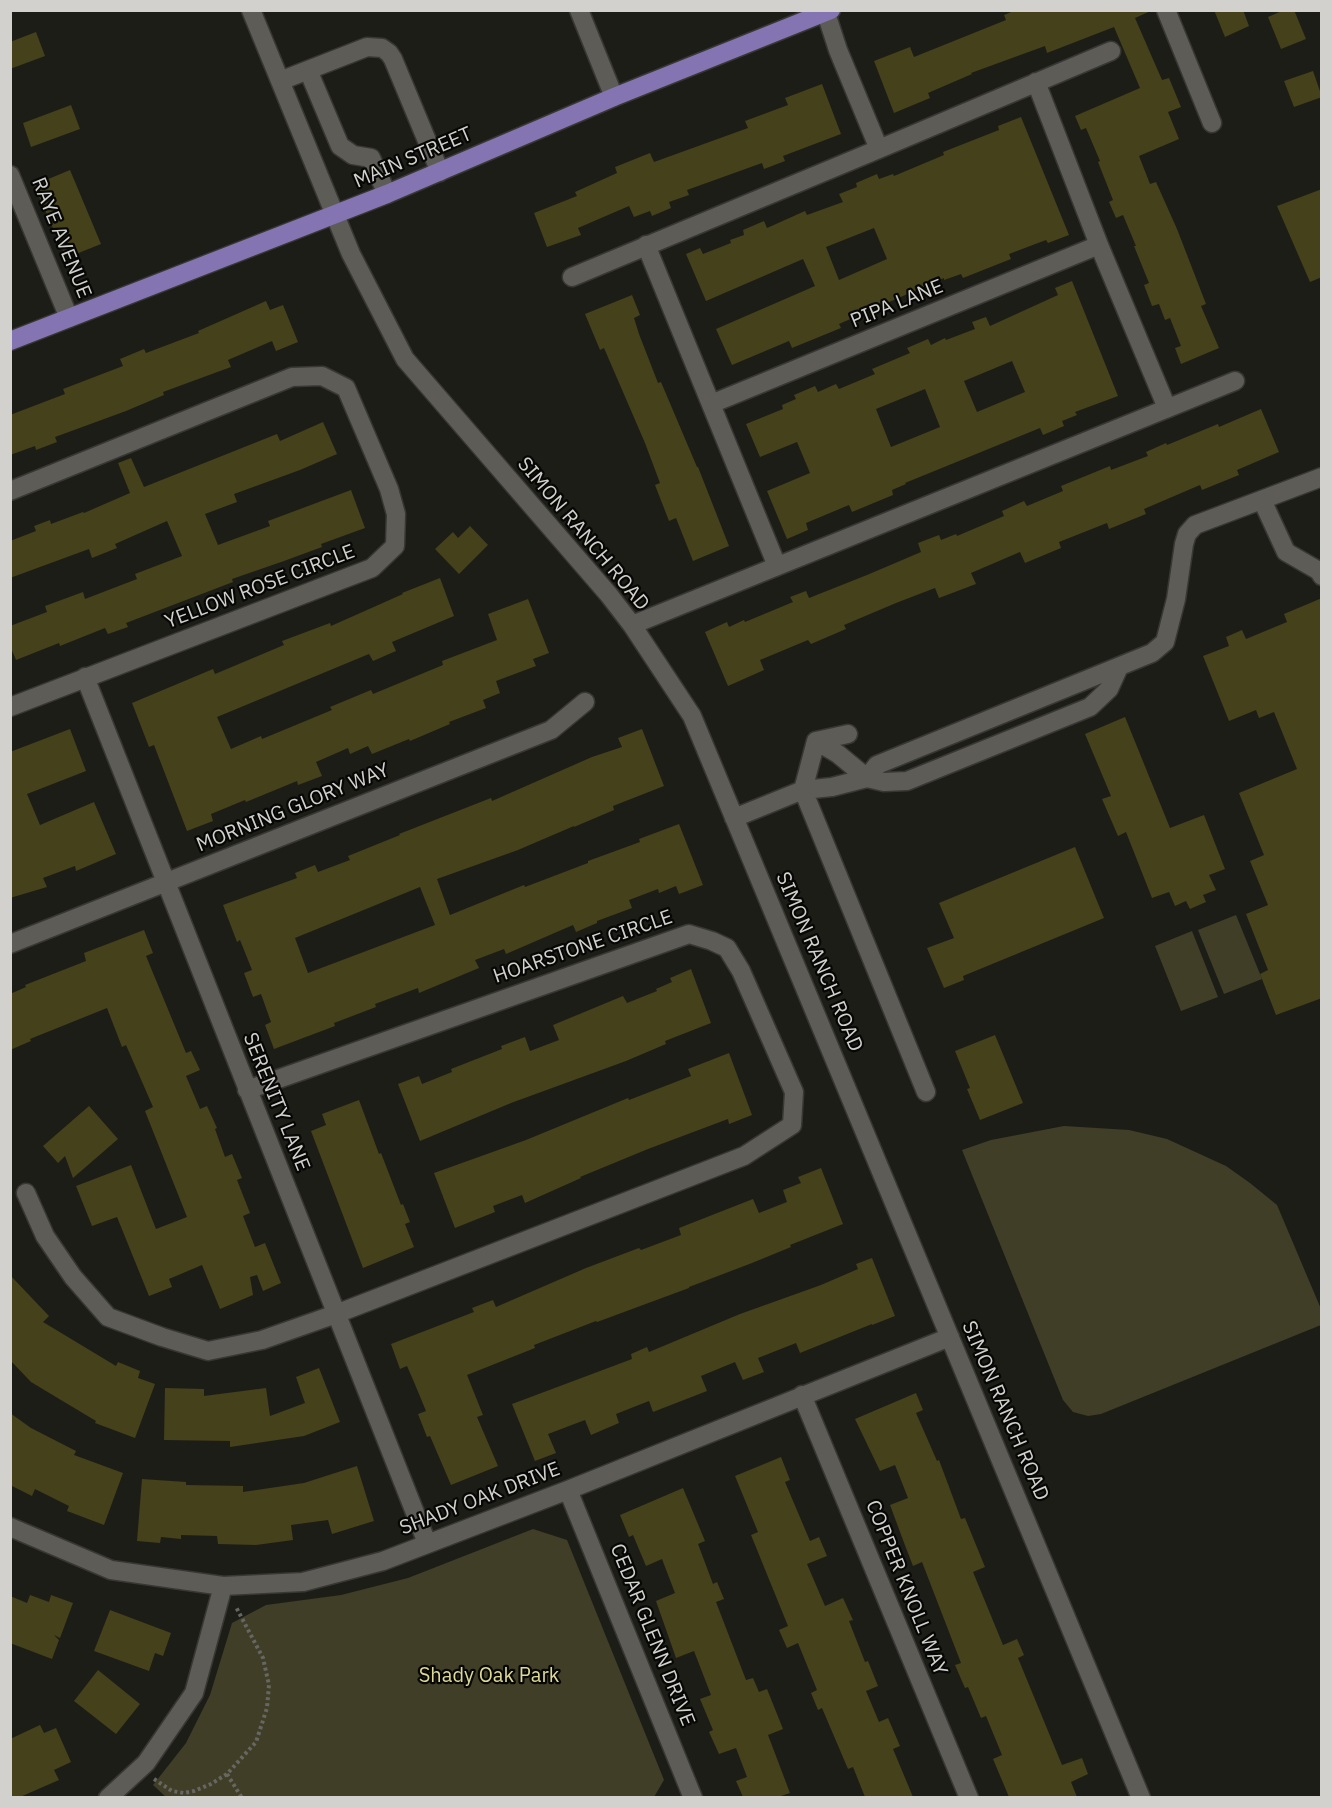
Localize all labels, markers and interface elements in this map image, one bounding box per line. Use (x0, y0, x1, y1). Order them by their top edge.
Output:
street label: MAIN STREET (350, 122, 476, 194)
street label: RAYE AVENUE (26, 174, 96, 302)
street label: PIPA LANE (847, 275, 947, 333)
street label: SIMON RANCH ROAD (512, 453, 654, 615)
street label: YELLOW ROSE CIRCLE (162, 540, 358, 634)
street label: MORNING GLORY WAY (193, 758, 393, 858)
street label: SIMON RANCH ROAD (770, 869, 868, 1055)
street label: HOARSTONE CIRCLE (490, 905, 676, 989)
street label: SERENITY LANE (237, 1029, 315, 1175)
street label: SIMON RANCH ROAD (956, 1318, 1054, 1504)
street label: SHADY OAK DRIVE (396, 1457, 564, 1541)
street label: COPPER KNOLL WAY (860, 1497, 952, 1679)
street label: CEDAR GLENN DRIVE (604, 1540, 700, 1730)
park label: Shady Oak Park (419, 1664, 559, 1688)

